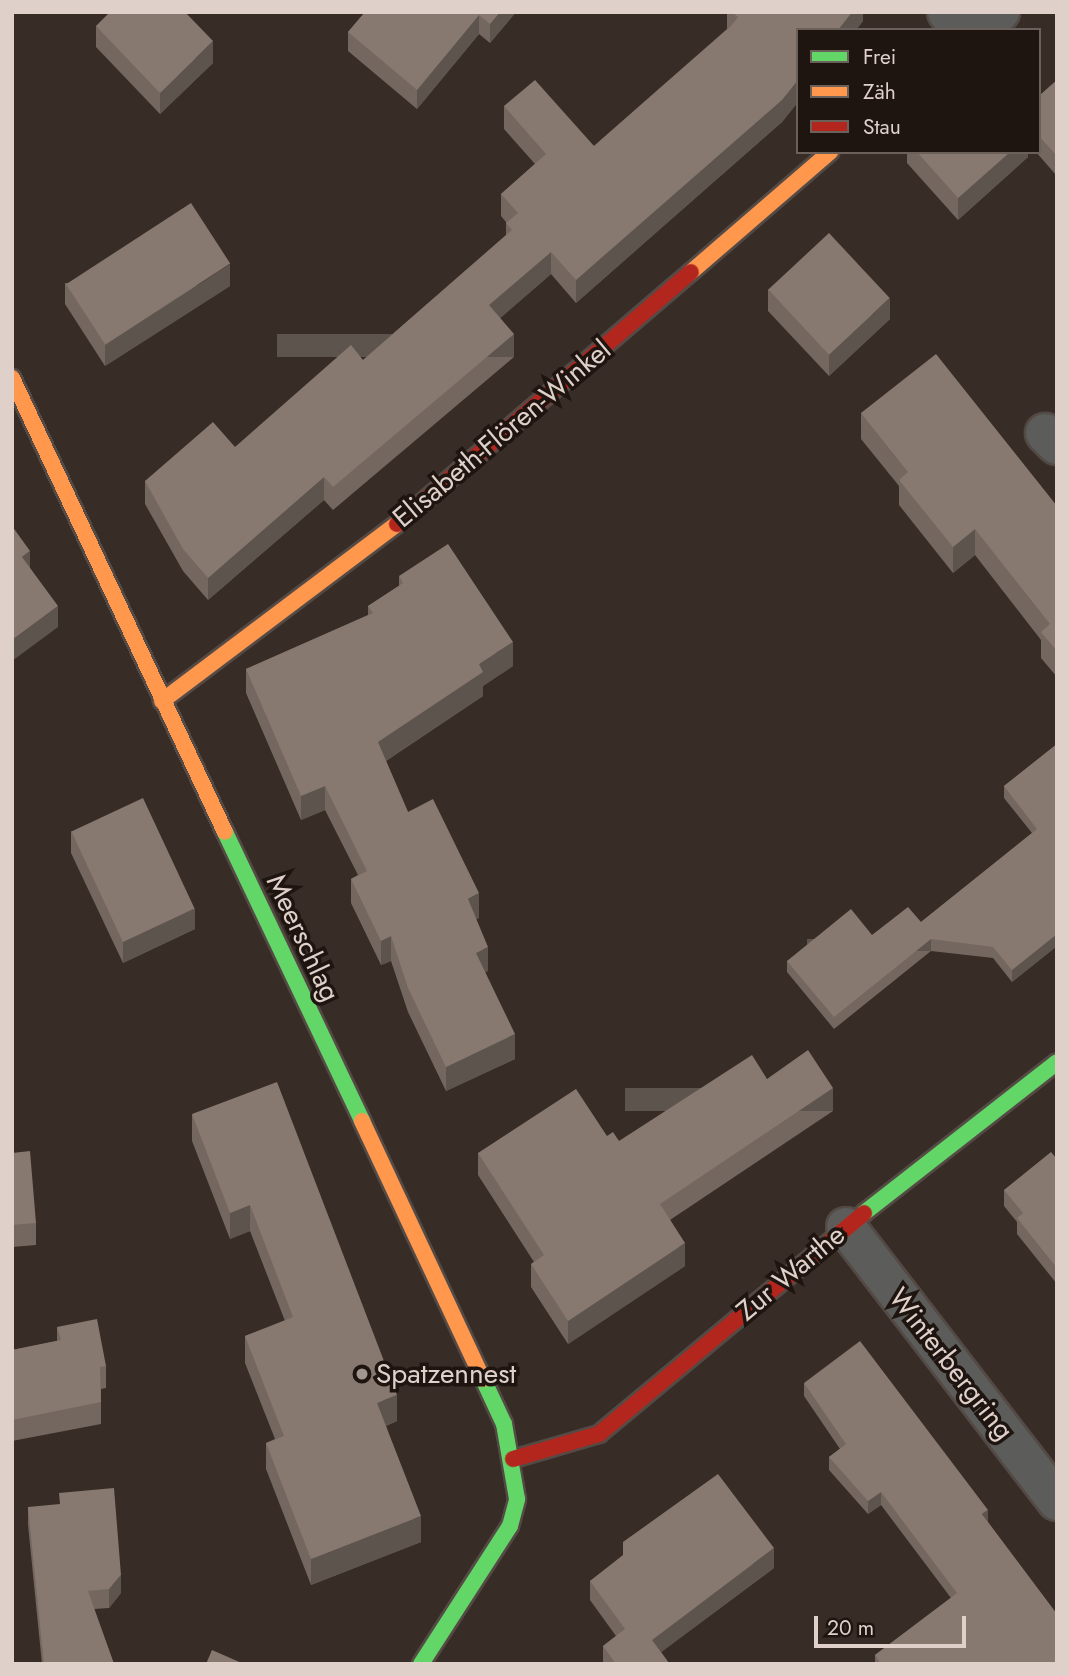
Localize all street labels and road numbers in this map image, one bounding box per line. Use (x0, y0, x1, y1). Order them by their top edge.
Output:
street label: Elisabeth-Flören-Winkel (386, 333, 618, 535)
street label: Meerschlag (259, 869, 347, 1007)
street label: Zur Warthe (730, 1218, 852, 1328)
street label: Winterbergring (881, 1281, 1021, 1447)

